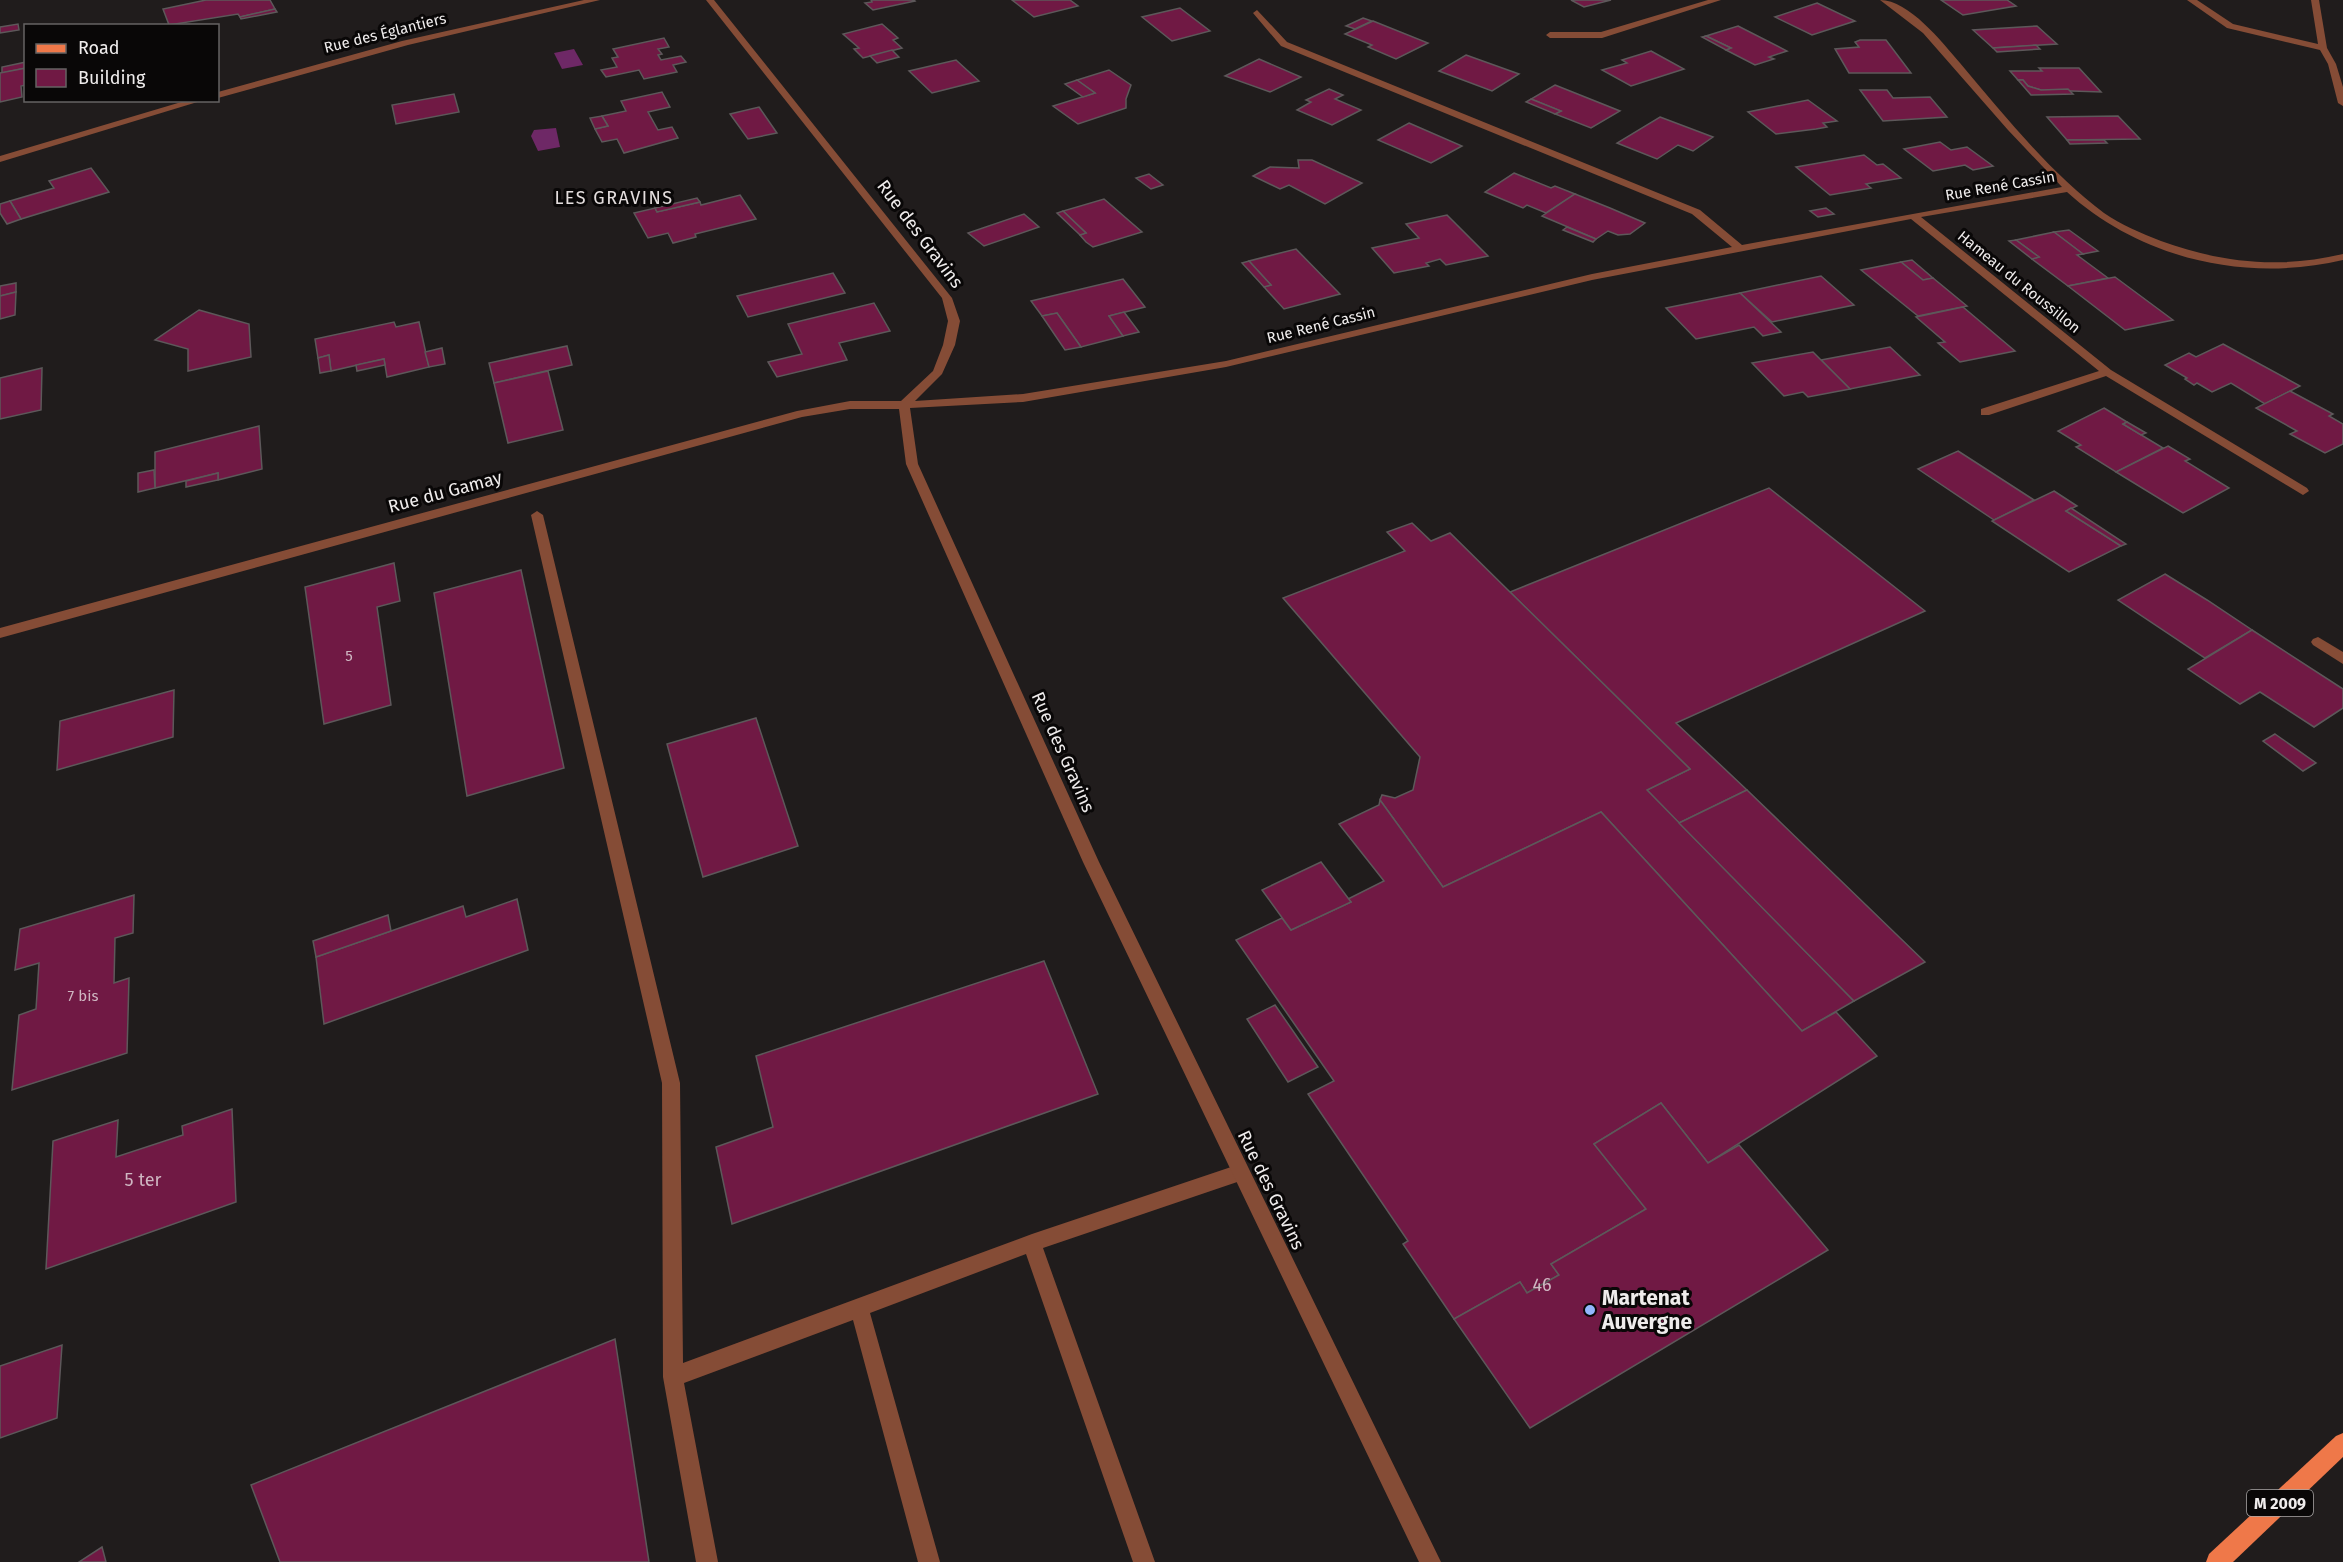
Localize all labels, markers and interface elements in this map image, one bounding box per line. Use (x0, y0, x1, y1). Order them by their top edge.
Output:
street label: Rue des Églantiers (322, 9, 448, 57)
legend (24, 24, 219, 102)
text: Road (78, 37, 120, 59)
text: Building (78, 67, 146, 89)
street label: Rue René Cassin (1944, 167, 2056, 205)
street label: Rue des Gravins (872, 176, 968, 292)
district label: LES GRAVINS (554, 187, 674, 209)
street label: Hameau du Roussillon (1954, 227, 2084, 337)
street label: Rue René Cassin (1265, 303, 1377, 347)
street label: Rue du Gamay (386, 466, 504, 518)
house number: 5 (345, 647, 353, 665)
street label: Rue des Gravins (1027, 688, 1099, 816)
house number: 7 bis (68, 987, 98, 1005)
street label: Rue des Gravins (1233, 1127, 1309, 1253)
house number: 5 ter (125, 1169, 161, 1191)
house number: 46 (1532, 1274, 1552, 1296)
place label: Martenat Auvergne (1601, 1285, 1692, 1335)
marker: Martenat Auvergne (1583, 1303, 1597, 1317)
road number: M 2009 (2247, 1490, 2313, 1516)

